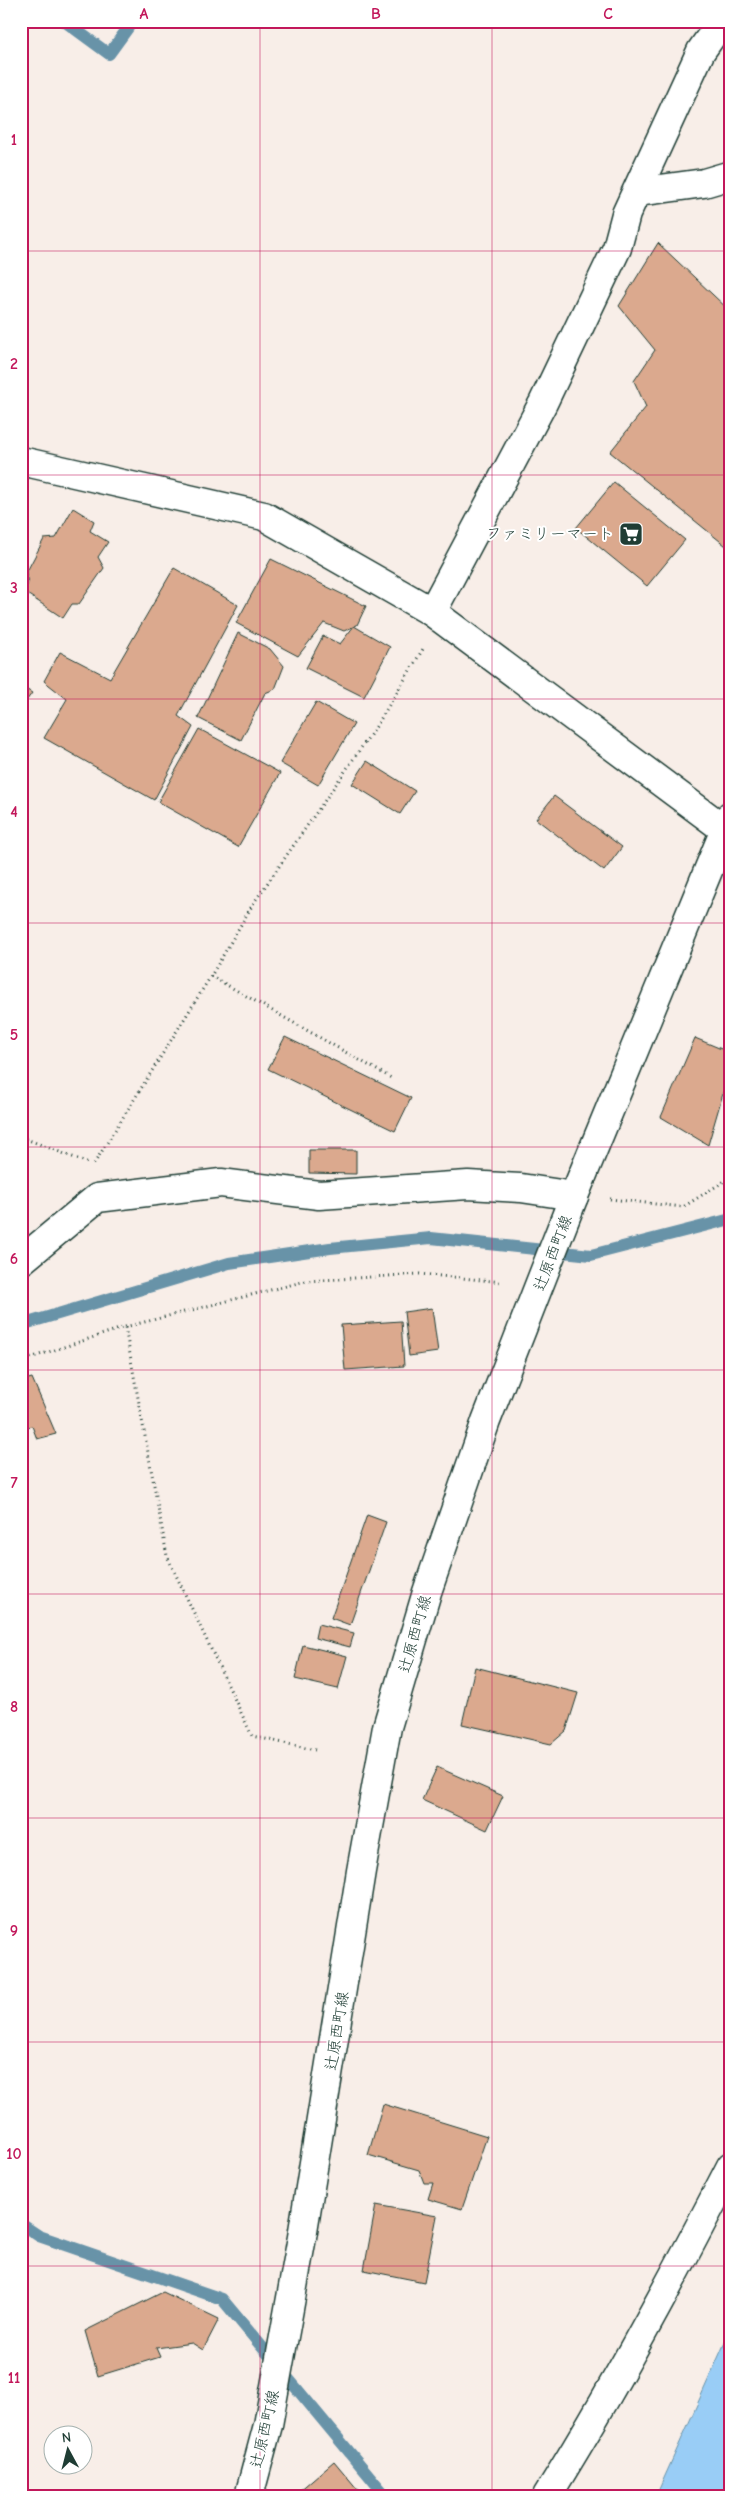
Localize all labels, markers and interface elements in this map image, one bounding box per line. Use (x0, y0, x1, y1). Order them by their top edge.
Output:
text: A (140, 5, 149, 23)
text: B (371, 5, 381, 23)
text: C (603, 5, 613, 23)
text: 1 (11, 131, 17, 149)
text: 2 (10, 355, 18, 373)
supermarket icon: ファミリーマート (618, 521, 644, 547)
place label: ファミリーマート (486, 525, 614, 543)
text: 3 (10, 579, 18, 597)
text: 4 (10, 803, 18, 821)
text: 5 (10, 1026, 18, 1044)
street label: 辻原西町線 (530, 1212, 576, 1294)
text: 6 (10, 1250, 18, 1268)
text: 7 (10, 1474, 18, 1492)
street label: 辻原西町線 (395, 1593, 435, 1675)
text: 8 (10, 1698, 18, 1716)
text: 9 (10, 1922, 18, 1940)
street label: 辻原西町線 (322, 1990, 352, 2072)
text: 10 (6, 2145, 22, 2163)
text: 11 (8, 2369, 20, 2387)
street label: 辻原西町線 (247, 2388, 283, 2470)
north arrow (42, 2424, 92, 2474)
text: N (61, 2429, 72, 2447)

